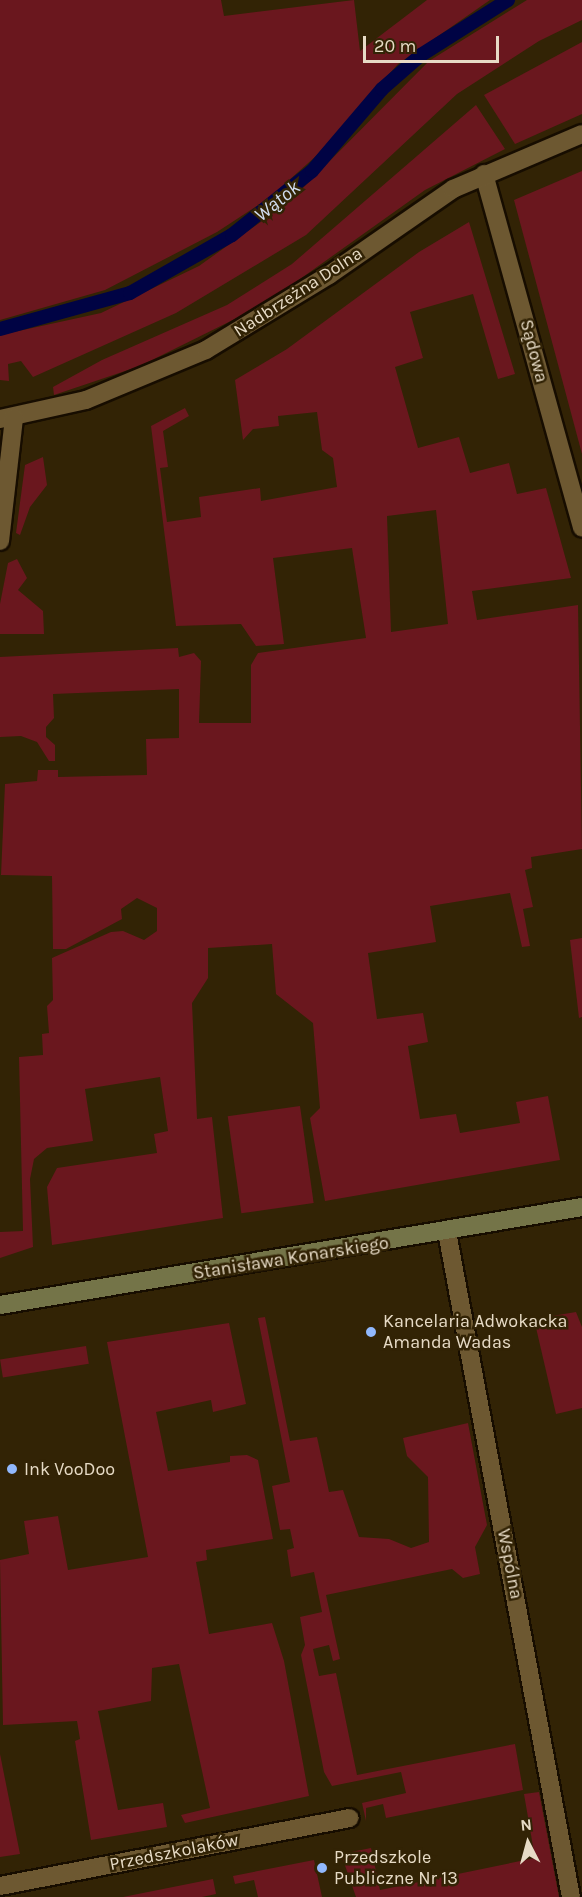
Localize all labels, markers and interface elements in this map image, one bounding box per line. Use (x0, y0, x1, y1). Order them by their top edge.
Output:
scale bar (366, 24, 502, 62)
text: 20 m (374, 35, 416, 57)
water label: Wątok (249, 175, 305, 227)
street label: Nadbrzeżna Dolna (230, 242, 366, 342)
street label: Sądowa (515, 317, 553, 385)
street label: Stanisława Konarskiego (192, 1232, 390, 1284)
place label: Kancelaria Adwokacka Amanda Wadas (383, 1311, 568, 1354)
marker: Kancelaria Adwokacka Amanda Wadas (364, 1325, 378, 1339)
place label: Ink VooDoo (24, 1458, 115, 1480)
marker: Ink VooDoo (5, 1462, 19, 1476)
street label: Wspólna (493, 1527, 527, 1601)
north arrow (498, 1813, 558, 1873)
text: N (519, 1815, 533, 1835)
street label: Przedszkolaków (108, 1829, 240, 1875)
place label: Przedszkole Publiczne Nr 13 (334, 1847, 458, 1890)
marker: Przedszkole Publiczne Nr 13 (315, 1861, 329, 1875)

